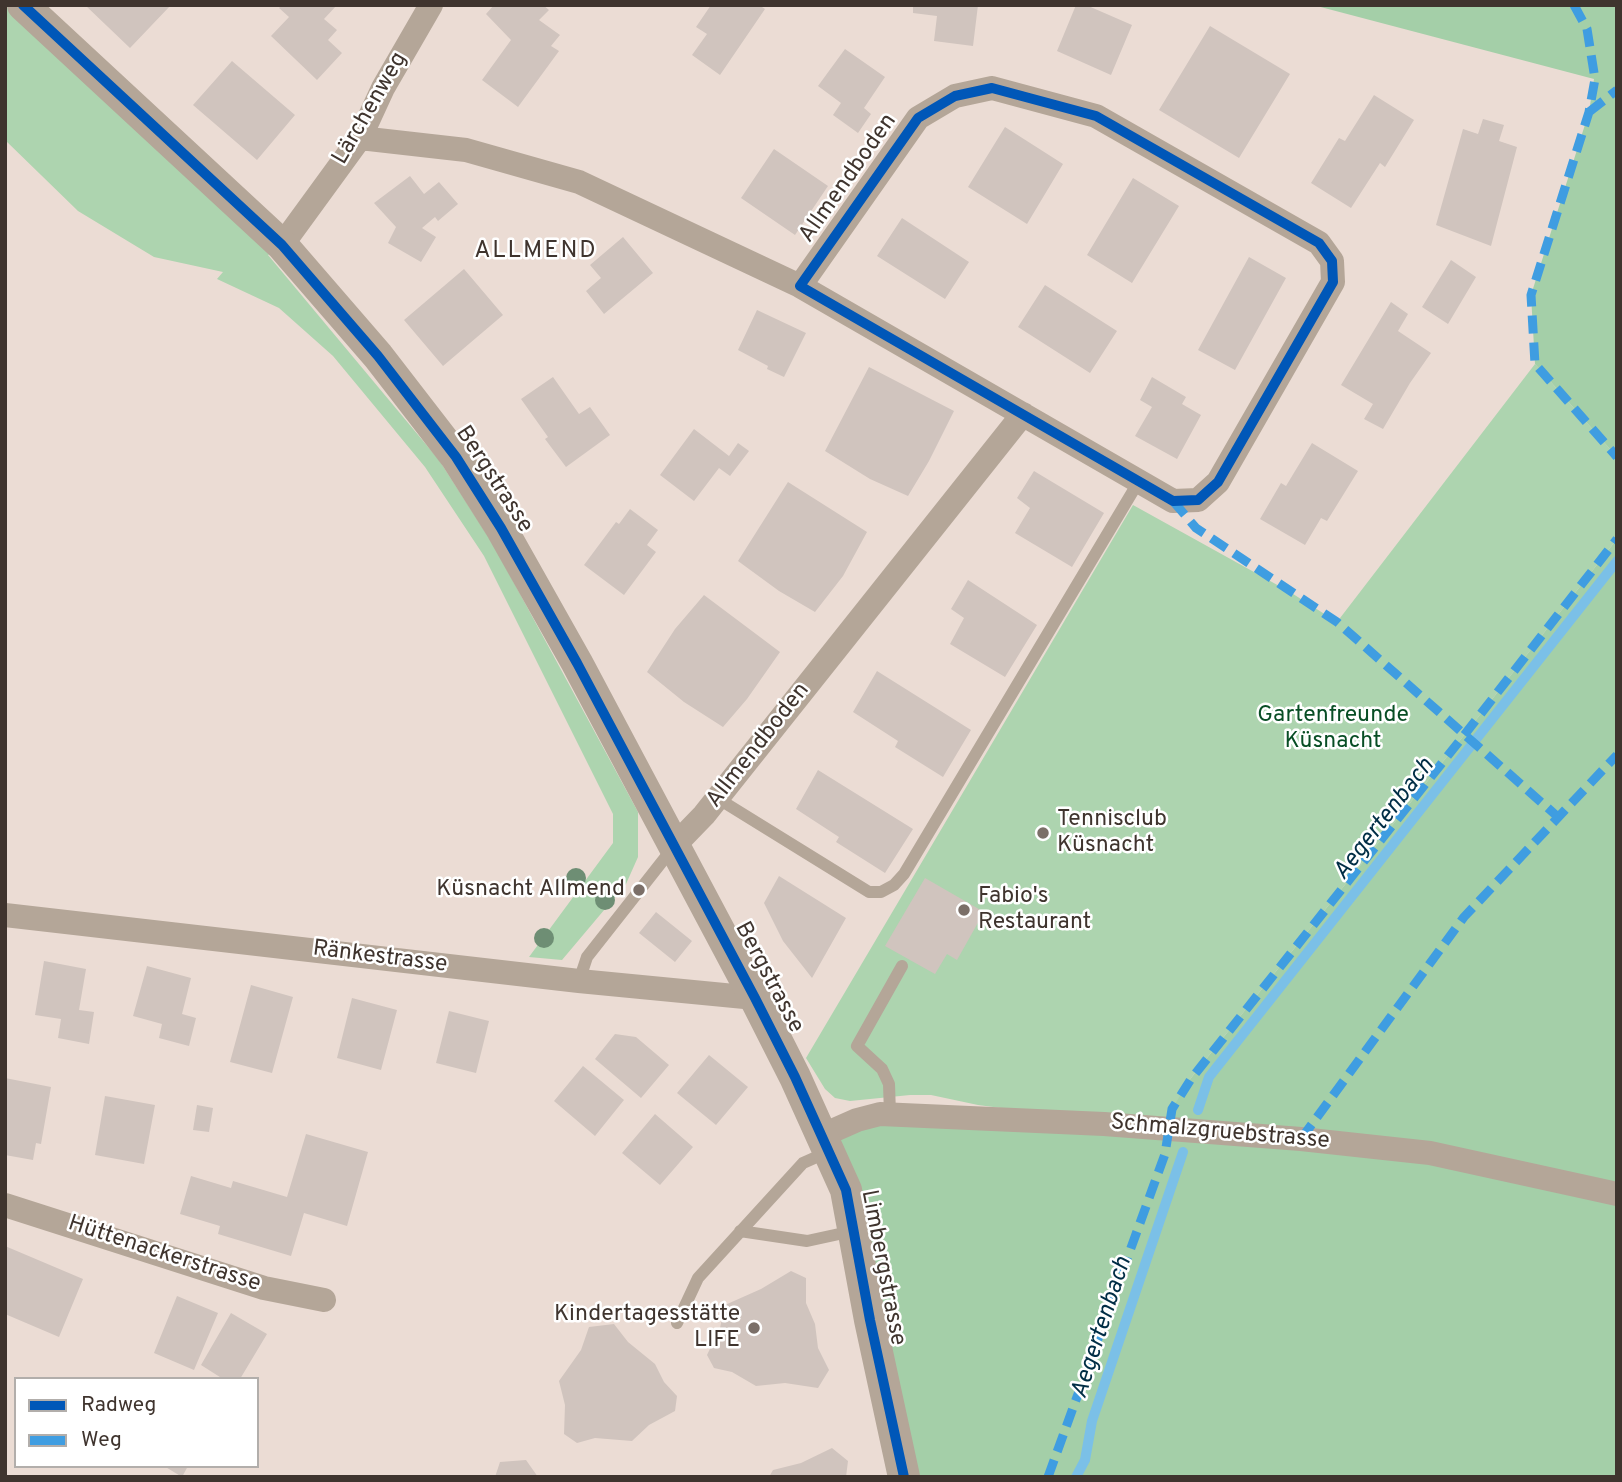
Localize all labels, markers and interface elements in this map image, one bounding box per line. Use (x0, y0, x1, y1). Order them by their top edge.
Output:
street label: Lärchenweg (328, 48, 414, 170)
street label: Allmendboden (794, 109, 904, 249)
district label: ALLMEND (475, 238, 597, 266)
street label: Bergstrasse (448, 421, 538, 539)
street label: Allmendboden (702, 678, 816, 814)
park label: Gartenfreunde Küsnacht (1257, 702, 1409, 756)
water label: Aegertenbach (1328, 753, 1442, 887)
place label: Tennisclub Küsnacht (1057, 806, 1167, 860)
marker: Tennisclub Küsnacht (1035, 825, 1051, 841)
place label: Küsnacht Allmend (436, 876, 625, 904)
marker: Küsnacht Allmend (631, 882, 647, 898)
place label: Fabio's Restaurant (978, 883, 1091, 937)
marker: Fabio's Restaurant (956, 902, 972, 918)
street label: Bergstrasse (727, 918, 809, 1038)
street label: Ränkestrasse (311, 936, 449, 980)
street label: Schmalzgruebstrasse (1109, 1110, 1331, 1156)
street label: Limbergstrasse (853, 1188, 911, 1348)
street label: Hüttenackerstrasse (64, 1211, 264, 1299)
water label: Aegertenbach (1067, 1254, 1139, 1402)
place label: Kindertagesstätte LIFE (554, 1301, 740, 1355)
marker: Kindertagesstätte LIFE (746, 1320, 762, 1336)
legend (14, 1377, 259, 1468)
text: Radweg (81, 1392, 156, 1419)
text: Weg (81, 1427, 122, 1454)

